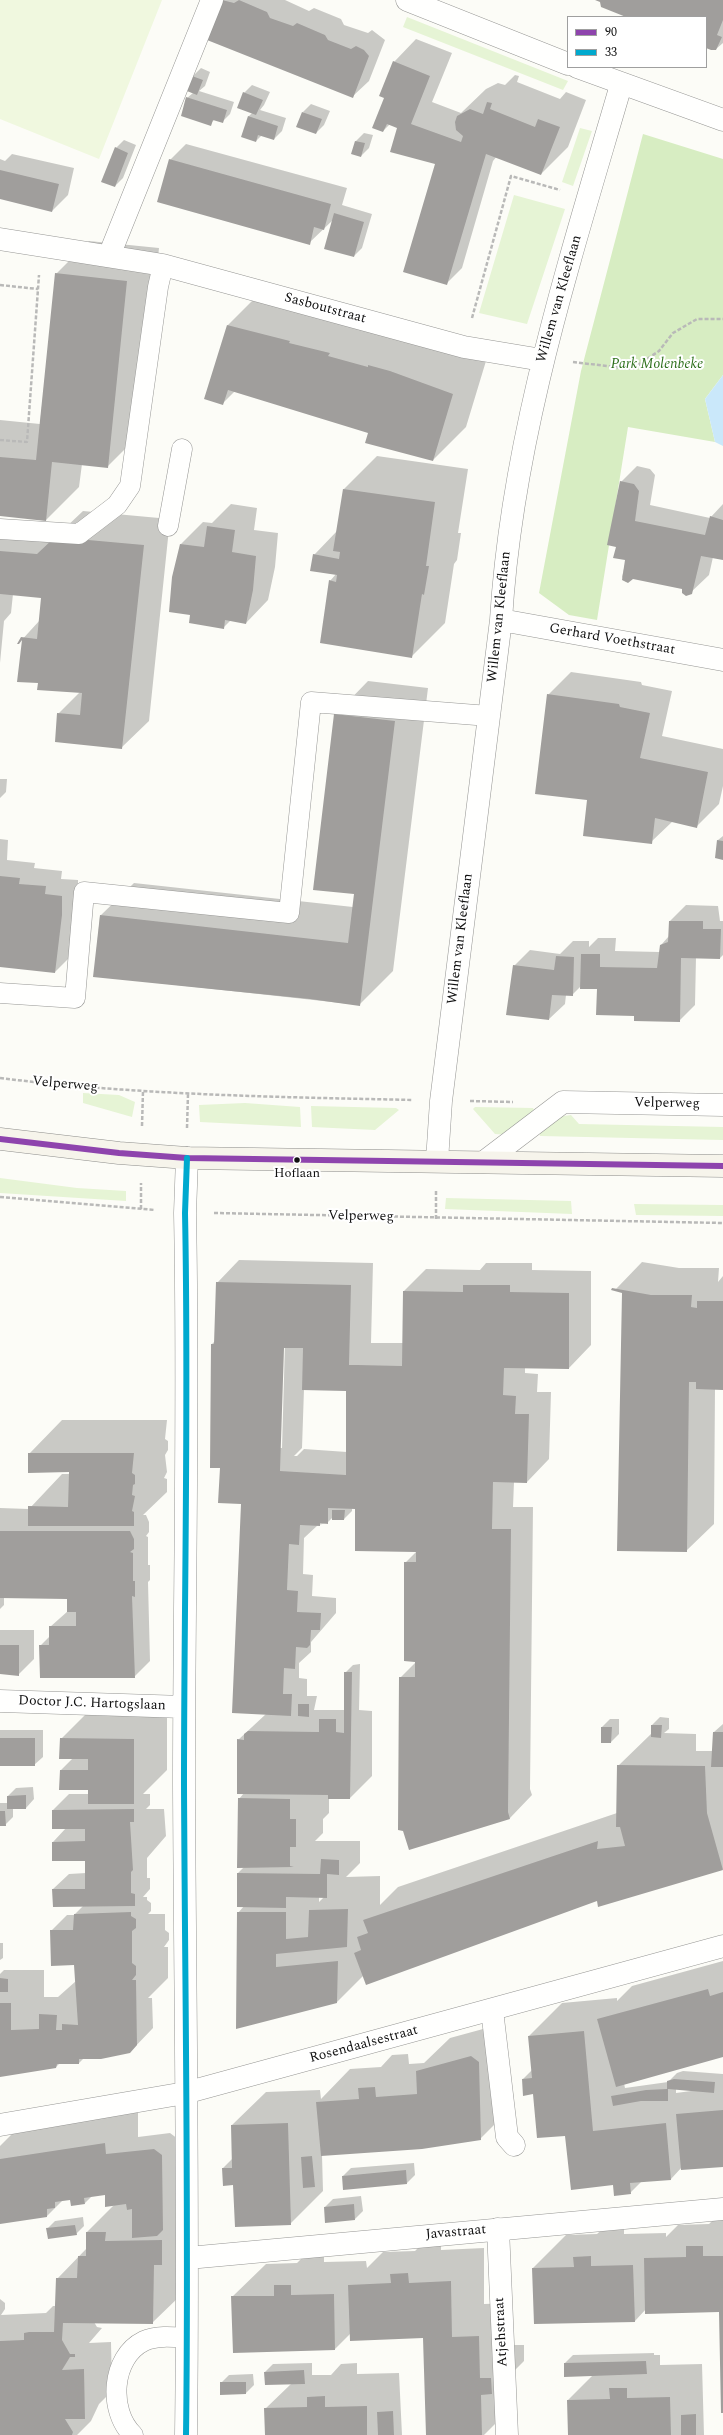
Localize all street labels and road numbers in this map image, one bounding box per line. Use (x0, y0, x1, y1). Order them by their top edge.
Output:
street label: Willem van Kleeflaan (534, 233, 586, 365)
street label: Sasboutstraat (282, 290, 368, 328)
street label: Willem van Kleeflaan (485, 551, 515, 683)
street label: Gerhard Voethstraat (548, 621, 676, 659)
street label: Willem van Kleeflaan (445, 873, 477, 1005)
street label: Velperweg (31, 1074, 99, 1096)
street label: Velperweg (634, 1095, 700, 1113)
street label: Velperweg (328, 1208, 394, 1226)
street label: Doctor J.C. Hartogslaan (18, 1693, 166, 1715)
street label: Rosendaalsestraat (308, 2022, 420, 2068)
street label: Javastraat (425, 2222, 487, 2244)
street label: Atjehstraat (492, 2297, 512, 2367)

